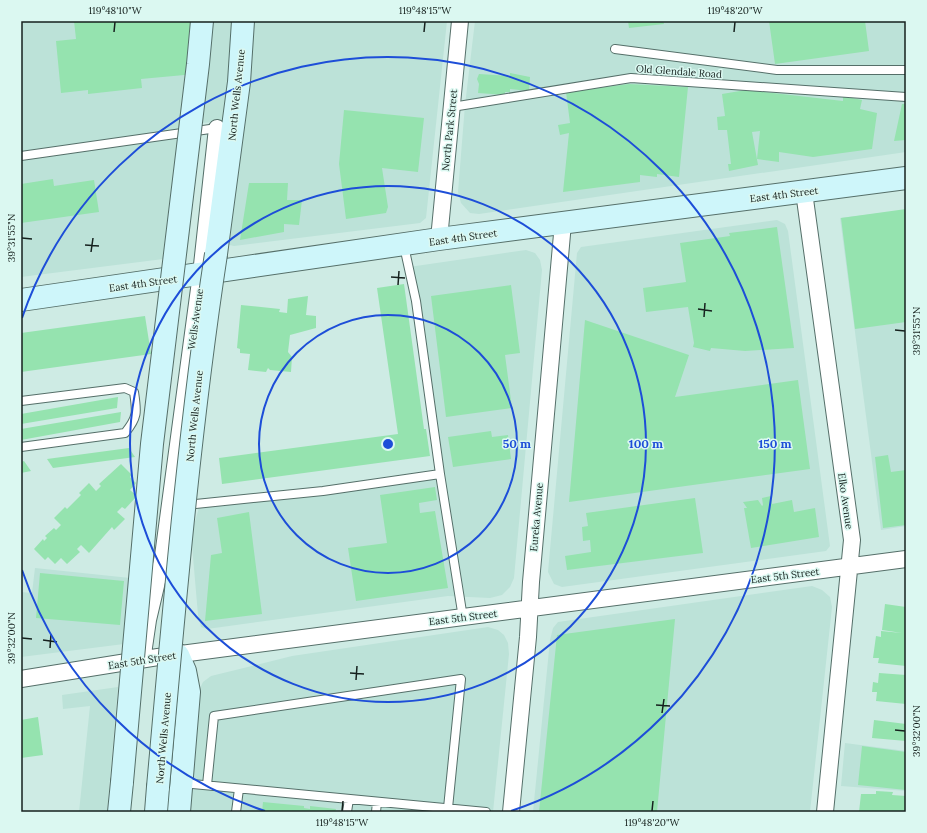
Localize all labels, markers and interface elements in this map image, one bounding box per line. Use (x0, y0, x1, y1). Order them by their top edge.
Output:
text: 119°48'10"W (88, 4, 143, 17)
text: 119°48'15"W (399, 4, 452, 17)
text: 119°48'20"W (708, 4, 763, 17)
street label: North Wells Avenue (225, 48, 248, 141)
street label: Old Glendale Road (636, 62, 722, 81)
street label: North Park Street (439, 88, 460, 172)
street label: East 4th Street (749, 184, 819, 205)
text: 39°31'55"N (5, 213, 18, 262)
street label: East 4th Street (428, 226, 498, 249)
street label: East 4th Street (108, 272, 178, 295)
street label: Wells Avenue (185, 287, 206, 350)
text: 39°31'55"N (910, 306, 923, 355)
street label: North Wells Avenue (183, 369, 206, 462)
text: 50 m (503, 436, 531, 451)
text: 100 m (629, 436, 663, 451)
text: 150 m (758, 436, 792, 451)
centre of rings (381, 437, 395, 451)
street label: Elko Avenue (835, 472, 856, 531)
street label: Eureka Avenue (527, 482, 546, 552)
street label: East 5th Street (750, 565, 820, 586)
street label: East 5th Street (428, 607, 498, 628)
text: 39°32'00"N (5, 612, 18, 664)
street label: East 5th Street (107, 649, 177, 672)
street label: North Wells Avenue (153, 691, 174, 784)
text: 39°32'00"N (910, 705, 923, 757)
text: 119°48'15"W (316, 816, 369, 829)
text: 119°48'20"W (625, 816, 680, 829)

